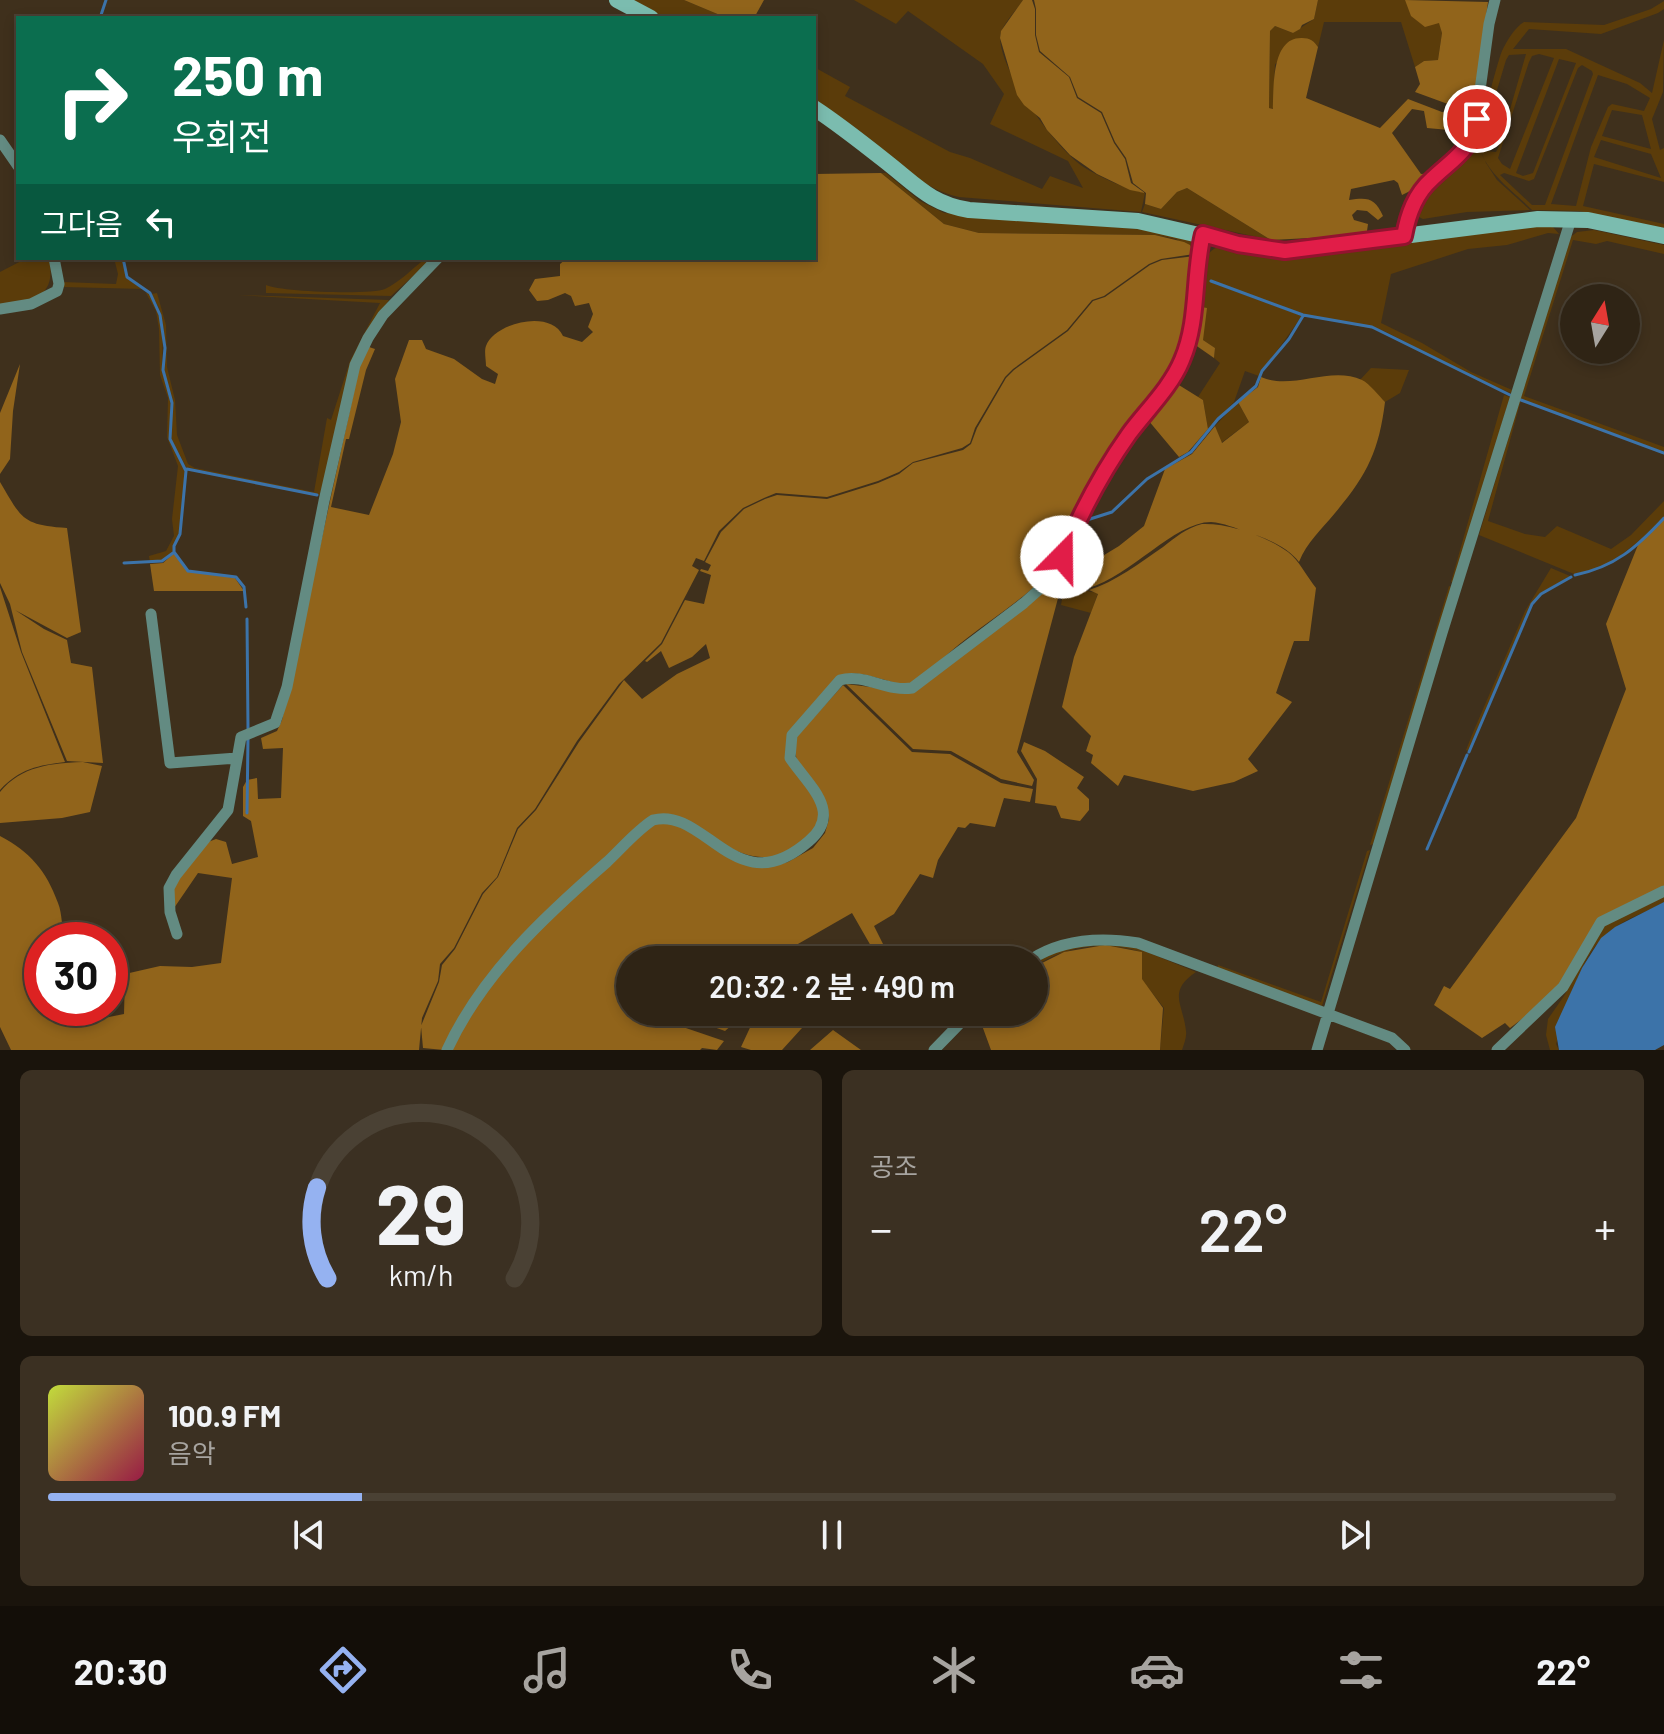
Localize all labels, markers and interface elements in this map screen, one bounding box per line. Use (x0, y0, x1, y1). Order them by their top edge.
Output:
text: 250 m (172, 40, 323, 107)
icon: right (40, 48, 144, 152)
pin (1443, 85, 1511, 153)
icon: arrive (1455, 97, 1499, 141)
text: 우회전 (172, 114, 271, 157)
icon: left (139, 200, 183, 244)
text: 그다음 (40, 205, 123, 241)
north arrow (1560, 284, 1640, 364)
map controls (1560, 284, 1640, 364)
position arrow (1020, 515, 1104, 599)
speed limit sign: 30 (24, 922, 128, 1026)
text: 20:32 · 2 분 · 490 m (709, 968, 955, 1004)
text: 공조 (870, 1150, 918, 1181)
text: 29 (376, 1162, 466, 1262)
text: 22° (1199, 1192, 1287, 1264)
text: − (870, 1201, 892, 1254)
text: + (1594, 1201, 1616, 1254)
text: km/h (389, 1257, 453, 1292)
text: 100.9 FM (168, 1397, 281, 1433)
text: 음악 (168, 1437, 216, 1468)
icon: previous (287, 1513, 331, 1557)
icon: pause (810, 1513, 854, 1557)
icon: next (1333, 1513, 1377, 1557)
icon: directions (315, 1642, 371, 1698)
icon: music (519, 1642, 575, 1698)
icon: phone (722, 1642, 778, 1698)
icon: climate (926, 1642, 982, 1698)
icon: car (1129, 1642, 1185, 1698)
icon: filters (1333, 1642, 1389, 1698)
text: 20:30 (74, 1649, 168, 1692)
text: 22° (1536, 1649, 1590, 1692)

